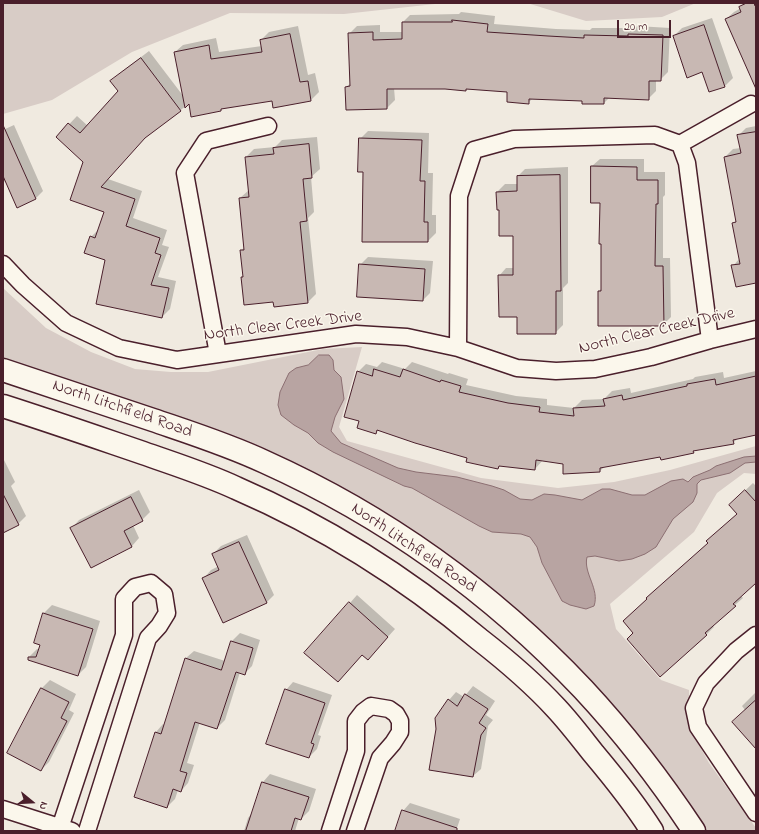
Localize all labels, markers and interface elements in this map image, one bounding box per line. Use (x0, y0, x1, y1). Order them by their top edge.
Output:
scale bar (619, 12, 673, 38)
text: 20 m (624, 18, 647, 36)
street label: North Clear Creek Drive (577, 304, 737, 360)
street label: North Clear Creek Drive (203, 307, 363, 347)
street label: North Litchfield Road (49, 377, 195, 443)
street label: North Litchfield Road (347, 500, 479, 598)
north arrow (12, 782, 52, 822)
text: N (35, 800, 52, 812)

